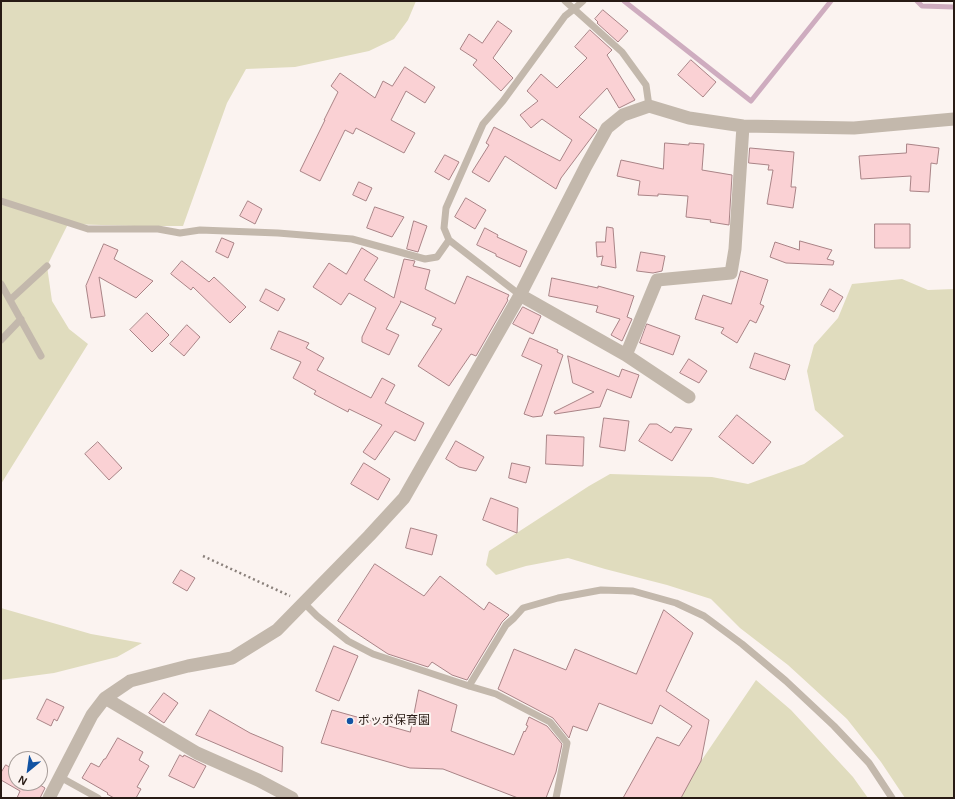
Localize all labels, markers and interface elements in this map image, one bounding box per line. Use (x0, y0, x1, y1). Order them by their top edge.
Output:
place label: ポッポ保育園 (358, 714, 430, 728)
marker: ポッポ保育園 (345, 716, 355, 726)
north arrow (8, 751, 48, 791)
text: N (16, 773, 29, 788)

